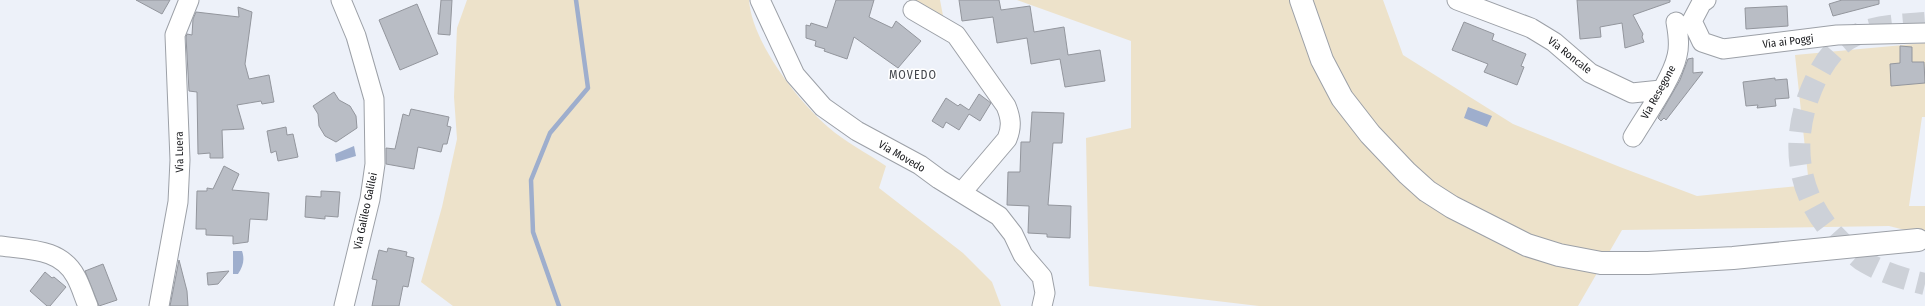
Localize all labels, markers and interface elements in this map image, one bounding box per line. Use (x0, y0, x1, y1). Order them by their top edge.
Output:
street label: Via ai Poggi (1762, 32, 1815, 51)
street label: Via Roncale (1545, 34, 1594, 76)
street label: Via Resegone (1638, 63, 1679, 122)
district label: MOVEDO (889, 68, 937, 82)
street label: Via Luera (173, 131, 186, 173)
street label: Via Movedo (876, 138, 928, 175)
street label: Via Galileo Galilei (351, 171, 380, 251)

